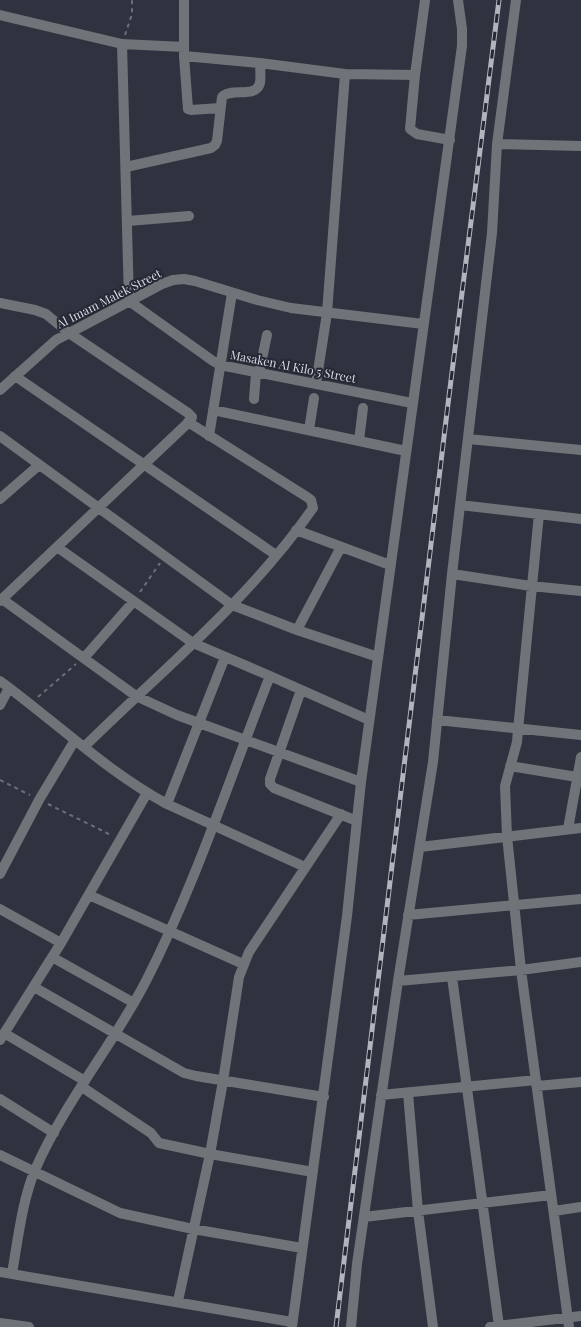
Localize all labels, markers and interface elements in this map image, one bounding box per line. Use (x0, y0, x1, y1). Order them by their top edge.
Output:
street label: Al Imam Malek Street (52, 264, 164, 332)
street label: Masaken Al Kilo 5 Street (229, 346, 358, 386)

